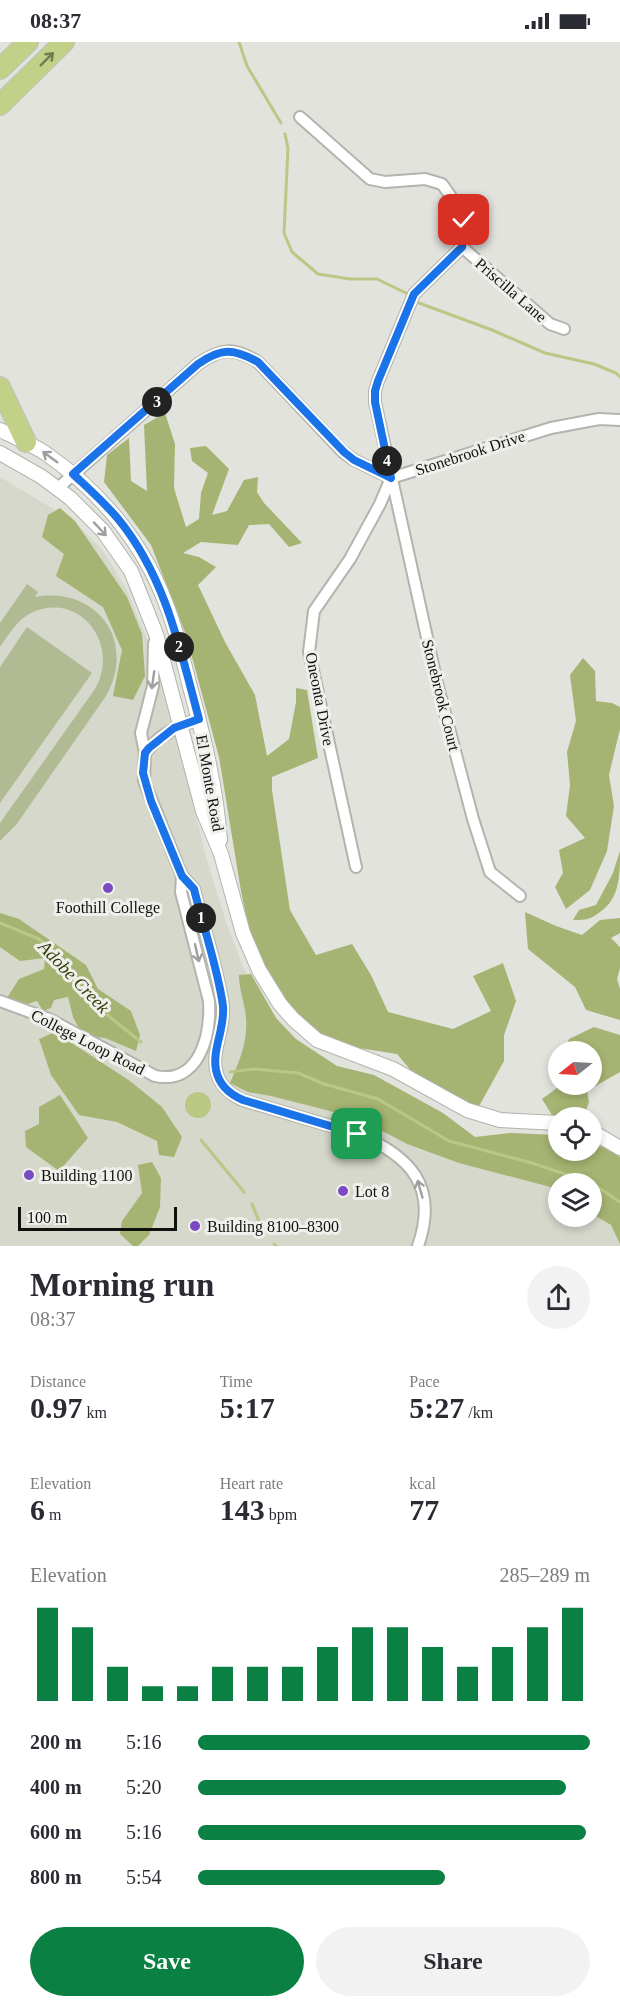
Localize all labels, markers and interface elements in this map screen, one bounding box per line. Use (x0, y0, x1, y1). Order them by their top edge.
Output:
text: 08:37 (30, 8, 81, 33)
one-way arrow (40, 52, 55, 66)
pin (438, 194, 489, 245)
icon: check (447, 203, 480, 236)
street label: Priscilla Lane (472, 255, 550, 325)
pin: 3 (142, 387, 172, 417)
text: 3 (153, 393, 161, 410)
street label: Stonebrook Drive (413, 427, 527, 479)
pin: 4 (372, 446, 402, 476)
one-way arrow (42, 451, 58, 463)
text: 4 (383, 452, 391, 469)
one-way arrow (93, 521, 107, 536)
pin: 2 (164, 632, 194, 662)
text: 2 (175, 638, 183, 655)
street label: Stonebrook Court (419, 638, 463, 753)
street label: Oneonta Drive (303, 651, 337, 747)
one-way arrow (148, 669, 159, 689)
street label: El Monte Road (193, 733, 227, 833)
marker: Foothill College (101, 881, 115, 895)
place label: Foothill College (56, 899, 160, 917)
pin: 1 (186, 903, 216, 933)
text: 1 (197, 909, 205, 926)
water label: Adobe Creek (34, 936, 114, 1018)
one-way arrow (192, 943, 204, 962)
street label: College Loop Road (28, 1006, 148, 1079)
north arrow (548, 1041, 602, 1095)
map controls (548, 1041, 602, 1227)
button: locate (548, 1107, 602, 1161)
pin (331, 1108, 382, 1159)
icon: arrive (340, 1117, 373, 1150)
place label: Building 1100 (41, 1167, 132, 1185)
marker: Building 1100 (22, 1168, 36, 1182)
button: layers (548, 1173, 602, 1227)
one-way arrow (414, 1180, 426, 1199)
place label: Lot 8 (355, 1183, 389, 1200)
marker: Lot 8 (336, 1184, 350, 1198)
scale bar (18, 1204, 177, 1232)
text: 100 m (27, 1209, 67, 1226)
place label: Building 8100–8300 (207, 1218, 339, 1236)
marker: Building 8100–8300 (188, 1219, 202, 1233)
button: share (527, 1266, 590, 1329)
text: Morning run (30, 1267, 214, 1303)
text: 08:37 (30, 1308, 76, 1330)
text: Distance (30, 1373, 86, 1390)
text: Time (220, 1373, 253, 1390)
text: Pace (409, 1373, 440, 1390)
text: 0.97 (30, 1391, 83, 1424)
text: 5:17 (220, 1391, 275, 1424)
text: 5:27 (409, 1391, 464, 1424)
text: km (83, 1404, 107, 1421)
text: /km (464, 1404, 493, 1421)
text: Elevation (30, 1475, 91, 1492)
text: Heart rate (220, 1475, 283, 1492)
text: kcal (409, 1475, 436, 1492)
text: 6 (30, 1493, 45, 1526)
text: 143 (220, 1493, 265, 1526)
text: 77 (409, 1493, 439, 1526)
text: m (45, 1506, 61, 1523)
text: bpm (265, 1506, 297, 1523)
text: Elevation (30, 1564, 107, 1586)
text: 285–289 m (499, 1564, 590, 1586)
text: 200 m (30, 1731, 82, 1753)
text: 5:16 (126, 1731, 162, 1753)
text: 400 m (30, 1776, 82, 1798)
text: 5:20 (126, 1776, 162, 1798)
text: 600 m (30, 1821, 82, 1843)
text: 5:16 (126, 1821, 162, 1843)
text: 800 m (30, 1866, 82, 1888)
text: 5:54 (126, 1866, 162, 1888)
button: Save (30, 1927, 304, 1996)
button: Share (316, 1927, 590, 1996)

